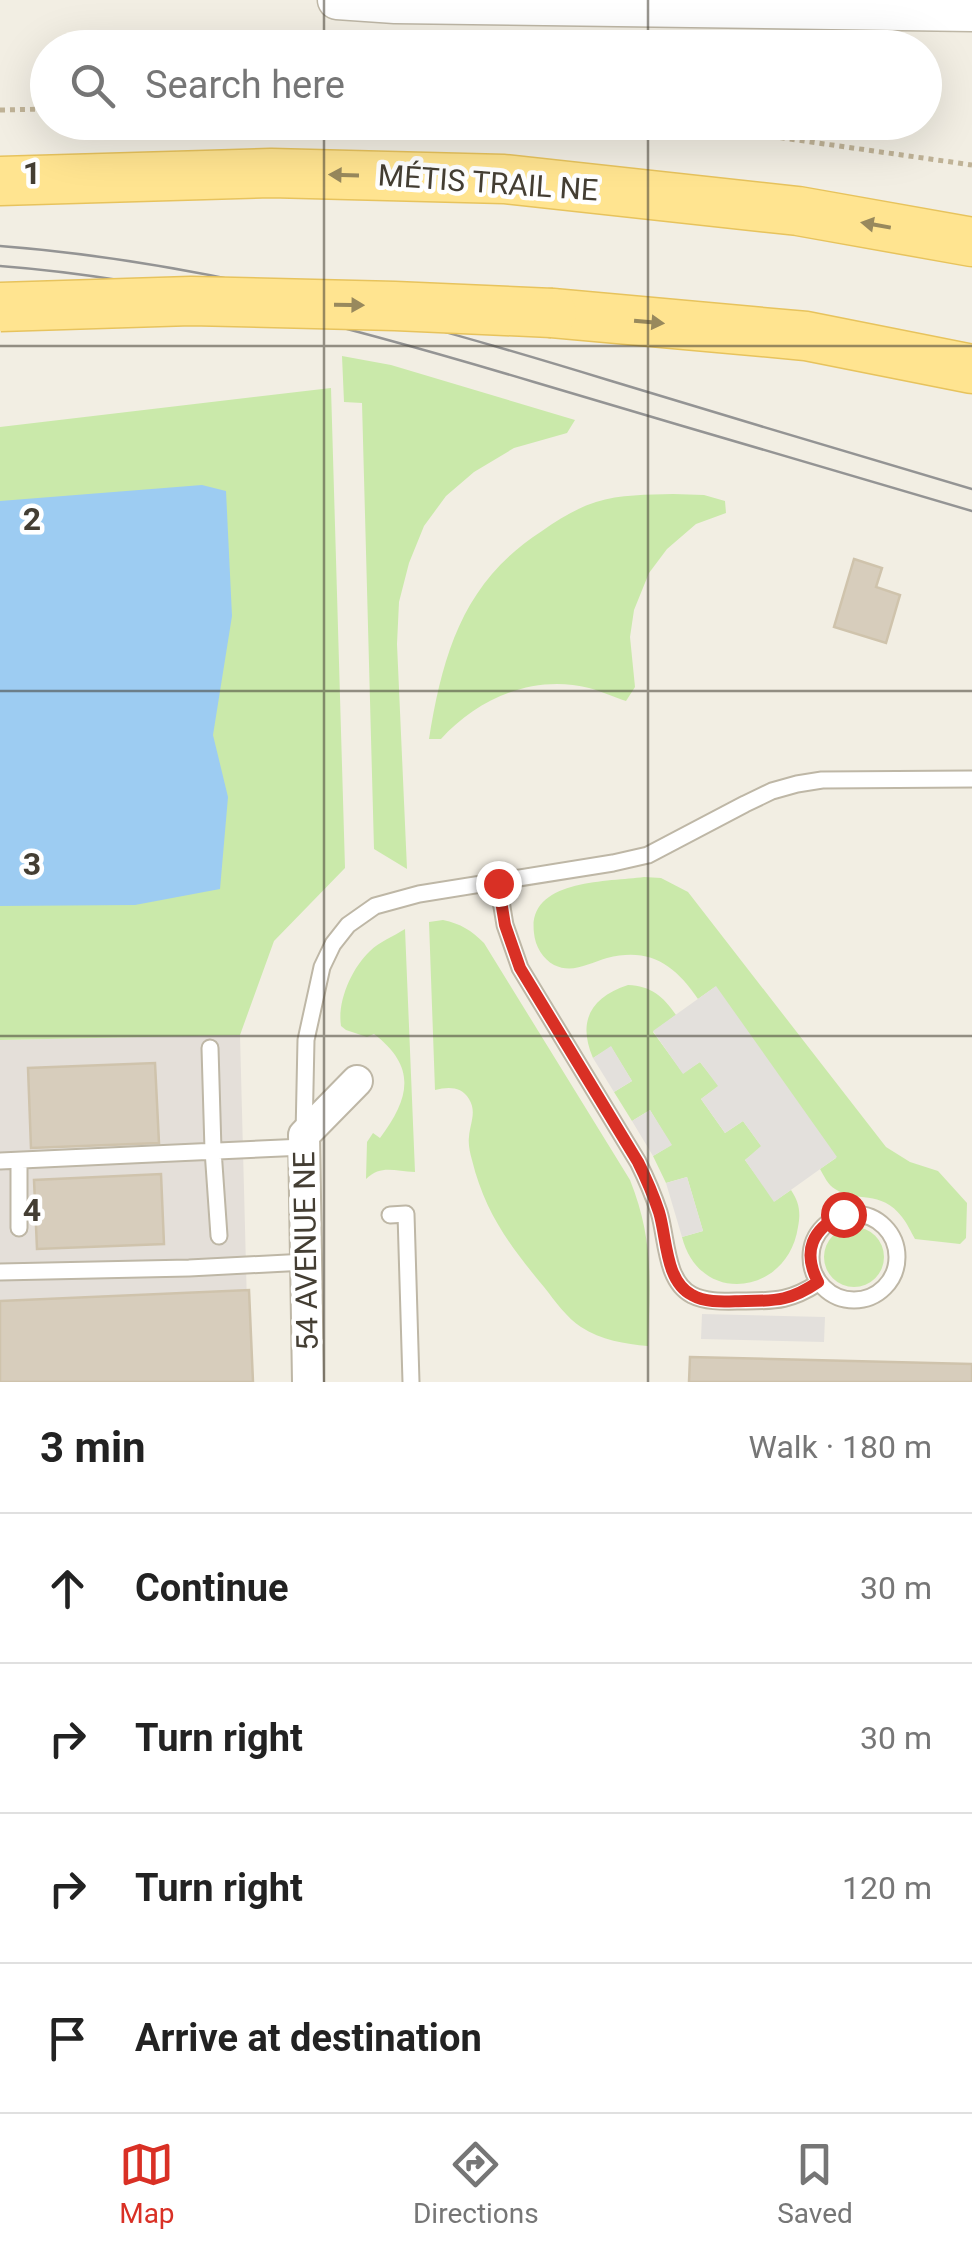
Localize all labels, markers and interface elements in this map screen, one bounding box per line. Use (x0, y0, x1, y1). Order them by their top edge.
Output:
search box (30, 30, 942, 140)
icon: search (65, 58, 120, 113)
text: Search here (145, 63, 345, 107)
text: 1 (23, 154, 41, 192)
street label: MÉTIS TRAIL NE (377, 157, 599, 208)
one-way arrow (327, 166, 359, 182)
one-way arrow (860, 217, 891, 232)
one-way arrow (333, 297, 365, 313)
one-way arrow (634, 314, 666, 330)
text: 2 (23, 500, 41, 538)
text: 3 (23, 845, 41, 883)
route end (476, 861, 522, 907)
street label: 54 AVENUE NE (286, 1151, 325, 1351)
text: 4 (23, 1191, 41, 1229)
route start (821, 1192, 867, 1238)
text: 3 min (40, 1423, 146, 1472)
text: Walk · 180 m (749, 1428, 932, 1466)
icon: ahead (40, 1561, 95, 1616)
text: Continue (135, 1566, 289, 1610)
text: 30 m (860, 1569, 932, 1607)
icon: right (40, 1711, 95, 1766)
text: Turn right (135, 1716, 303, 1760)
text: 30 m (860, 1719, 932, 1757)
icon: right (40, 1861, 95, 1916)
text: Turn right (135, 1866, 303, 1910)
text: 120 m (842, 1869, 932, 1907)
icon: arrive (40, 2011, 95, 2066)
text: Arrive at destination (135, 2016, 482, 2060)
tab: Map (119, 2137, 175, 2230)
tab: Directions (413, 2137, 539, 2230)
tab: Saved (777, 2137, 853, 2230)

